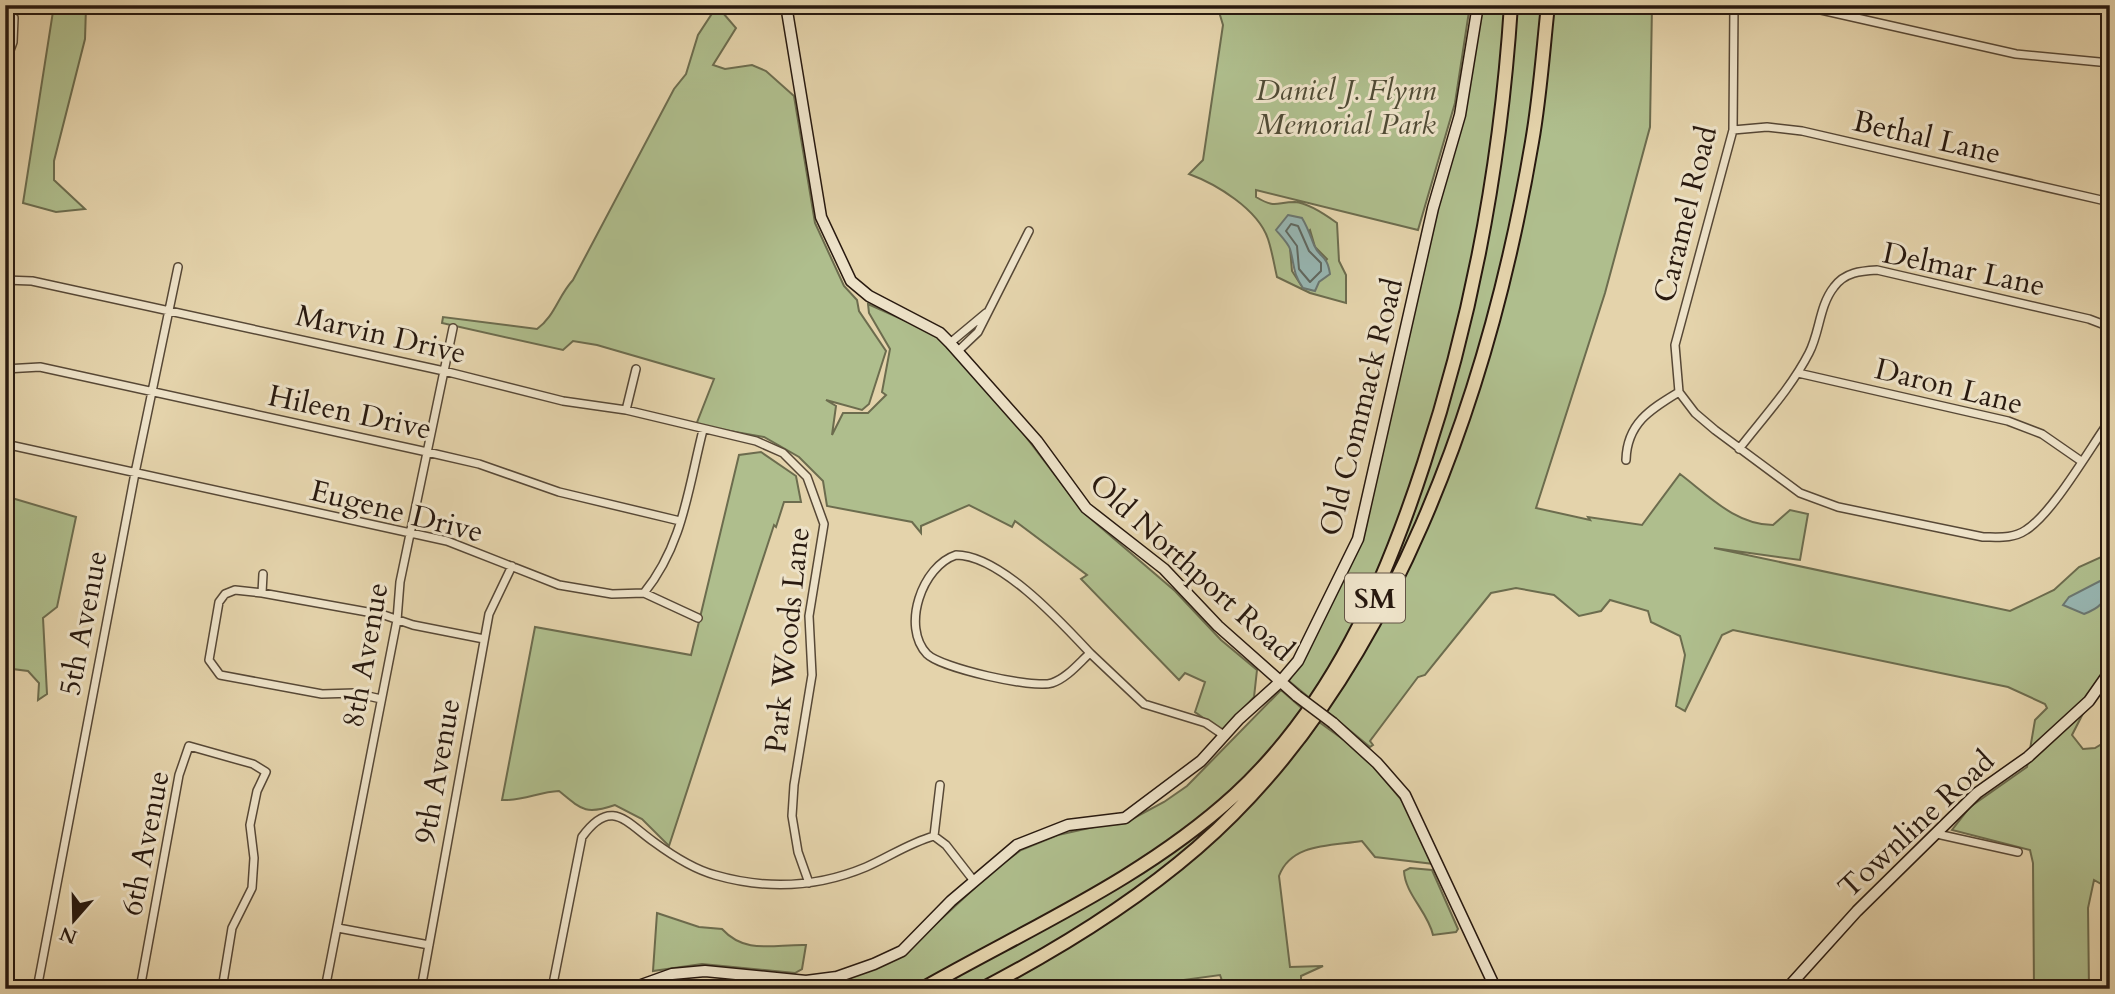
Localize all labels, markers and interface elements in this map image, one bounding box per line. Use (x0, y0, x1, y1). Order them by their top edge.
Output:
park label: Daniel J. Flynn Memorial Park (1256, 70, 1437, 145)
street label: Bethal Lane (1849, 101, 2005, 174)
street label: Caramel Road (1644, 122, 1727, 307)
street label: Delmar Lane (1879, 232, 2049, 307)
street label: Old Commack Road (1310, 274, 1413, 540)
street label: Marvin Drive (292, 295, 470, 374)
street label: Daron Lane (1870, 348, 2027, 425)
street label: Hileen Drive (264, 375, 435, 450)
street label: Old Northport Road (1080, 464, 1303, 671)
street label: Eugene Drive (306, 470, 488, 553)
street label: Park Woods Lane (755, 525, 820, 755)
street label: 5th Avenue (49, 547, 118, 699)
road number: SM (1345, 574, 1405, 622)
street label: 8th Avenue (333, 579, 398, 731)
street label: 9th Avenue (405, 695, 470, 847)
street label: Townline Road (1829, 741, 2003, 908)
street label: 6th Avenue (111, 767, 180, 919)
north arrow (38, 886, 108, 956)
text: N (56, 920, 81, 950)

